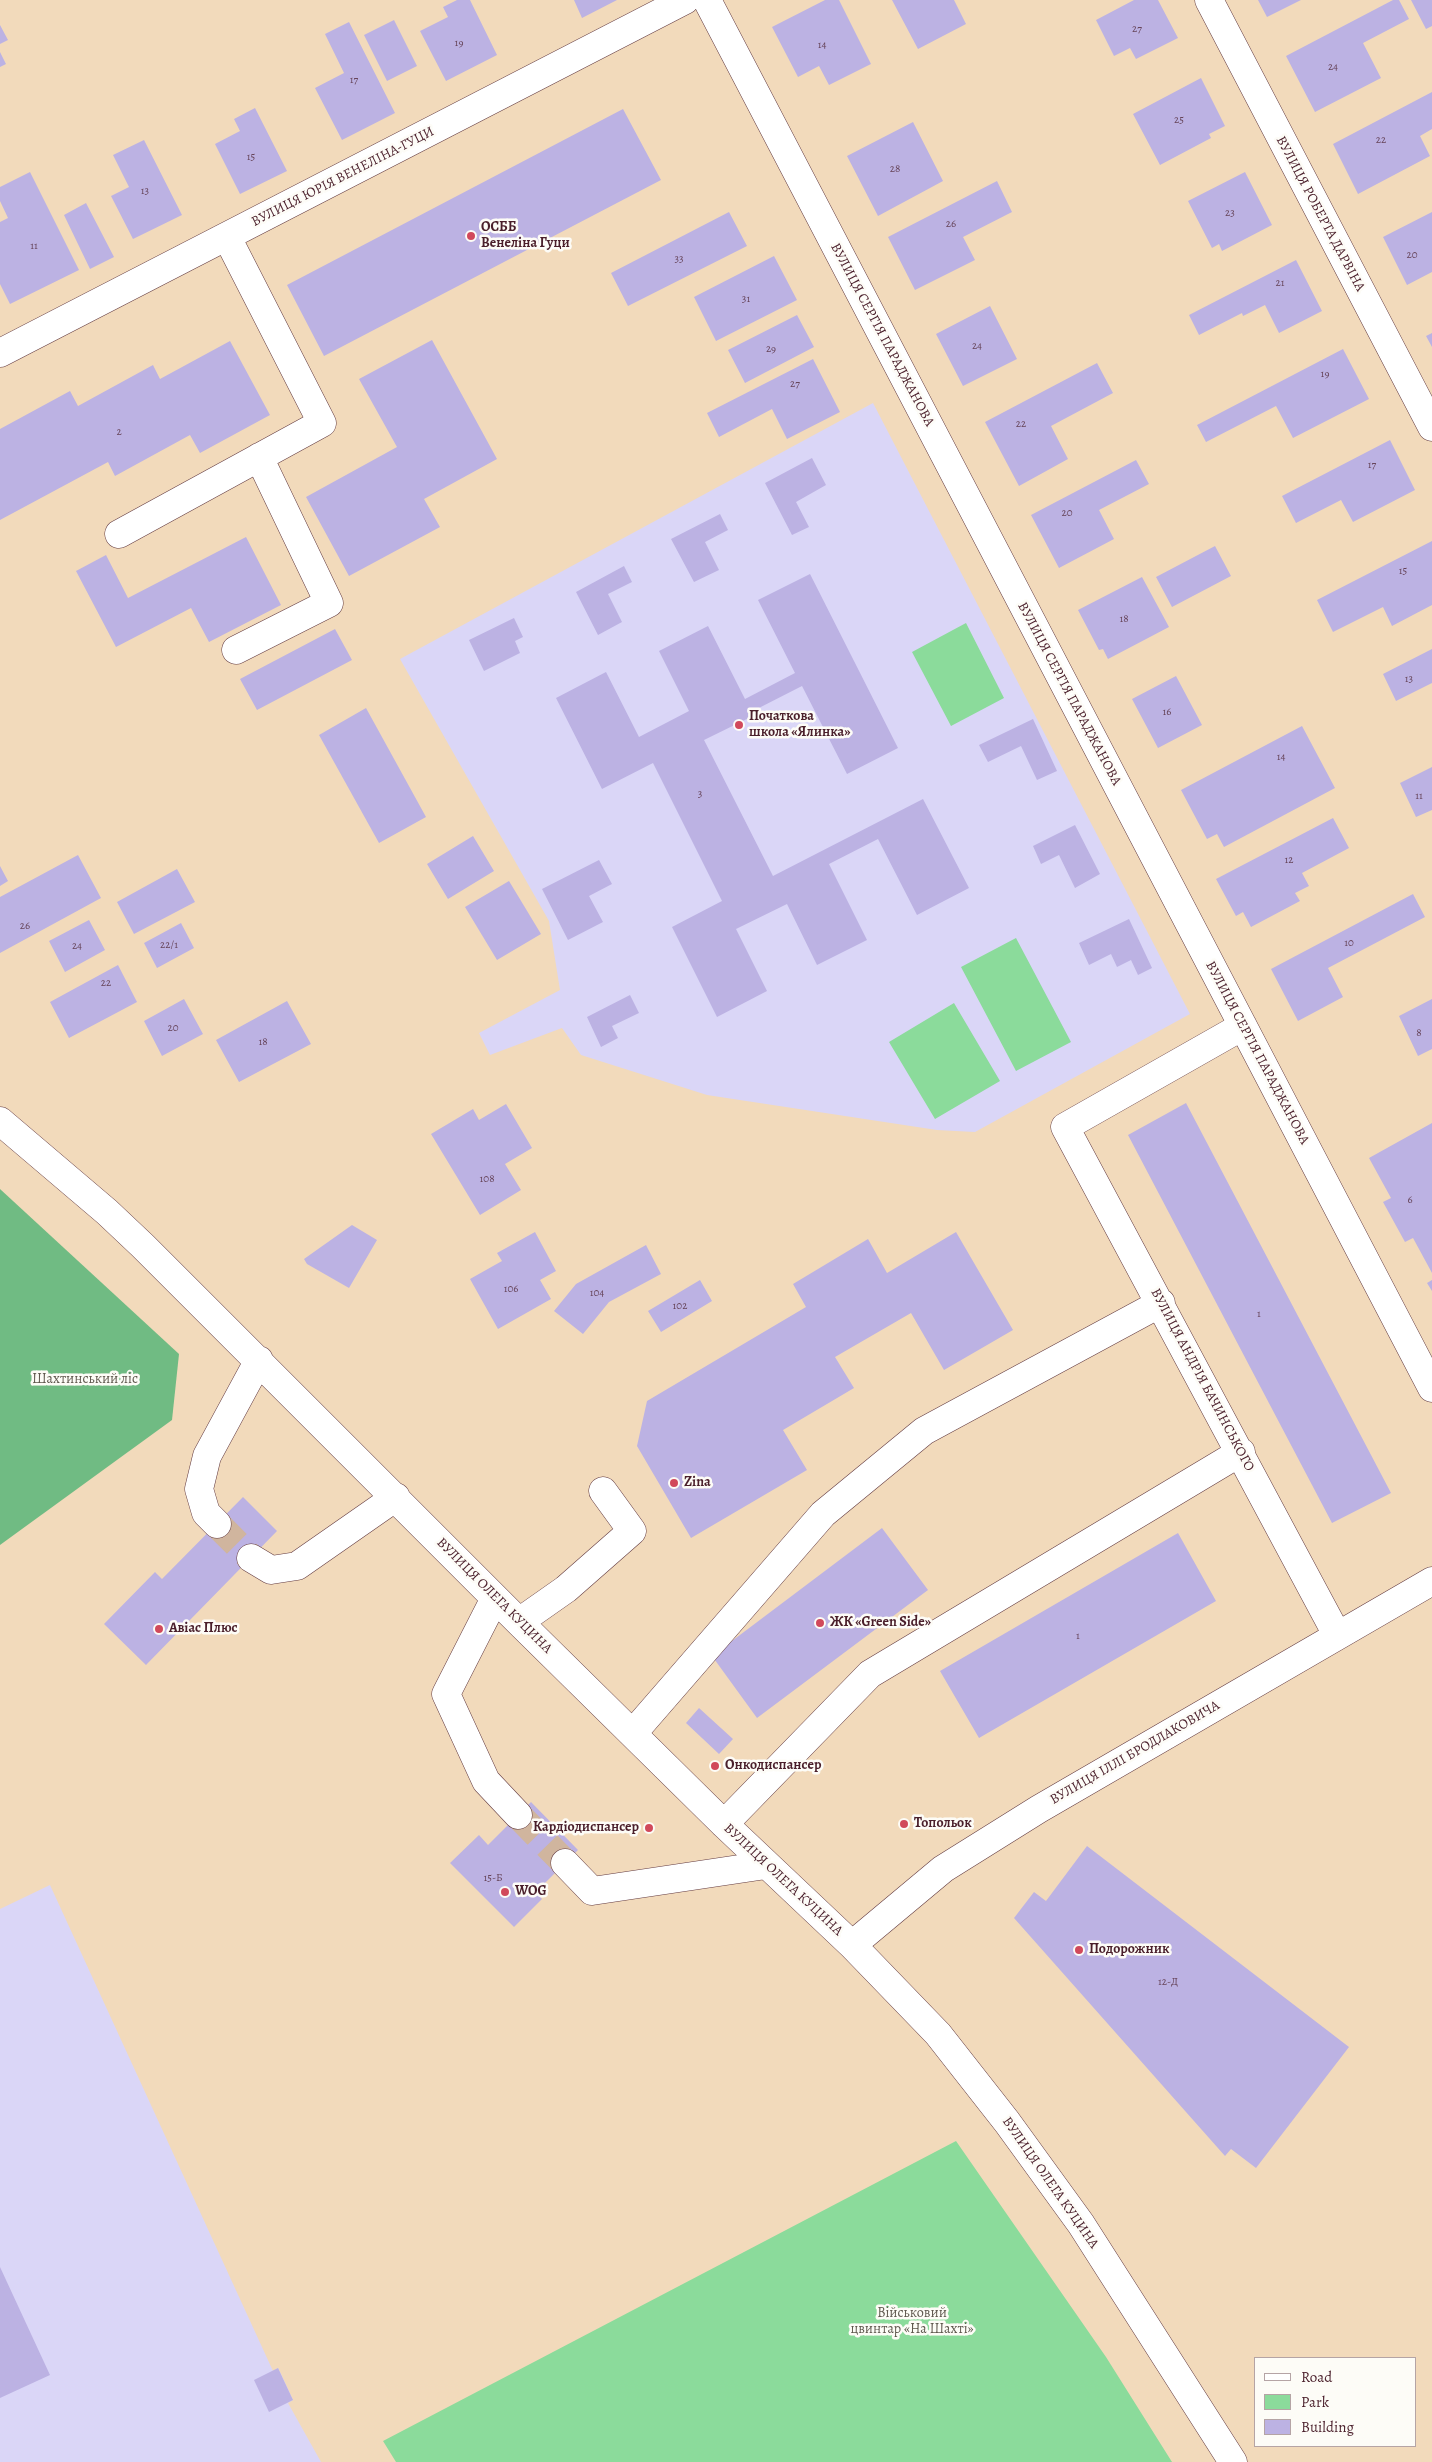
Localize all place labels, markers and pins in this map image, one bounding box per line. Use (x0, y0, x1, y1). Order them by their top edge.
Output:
place label: ОСББ Венеліна Гуци (481, 220, 570, 252)
marker: ОСББ Венеліна Гуци (465, 230, 477, 242)
place label: Початкова школа «Ялинка» (749, 709, 850, 742)
marker: Початкова школа «Ялинка» (733, 719, 745, 731)
place label: Zina (684, 1475, 711, 1491)
marker: Zina (668, 1477, 680, 1489)
place label: ЖК «Green Side» (830, 1615, 931, 1631)
marker: ЖК «Green Side» (814, 1617, 826, 1629)
place label: Авіас Плюс (169, 1621, 238, 1637)
marker: Авіас Плюс (153, 1623, 165, 1635)
place label: Онкодиспансер (725, 1758, 821, 1774)
marker: Онкодиспансер (709, 1760, 721, 1772)
place label: Топольок (914, 1816, 972, 1832)
marker: Топольок (898, 1818, 910, 1830)
place label: Кардіодиспансер (533, 1820, 639, 1836)
marker: Кардіодиспансер (643, 1822, 655, 1834)
place label: WOG (515, 1884, 547, 1900)
marker: WOG (499, 1886, 511, 1898)
place label: Подорожник (1089, 1942, 1170, 1958)
marker: Подорожник (1073, 1944, 1085, 1956)

